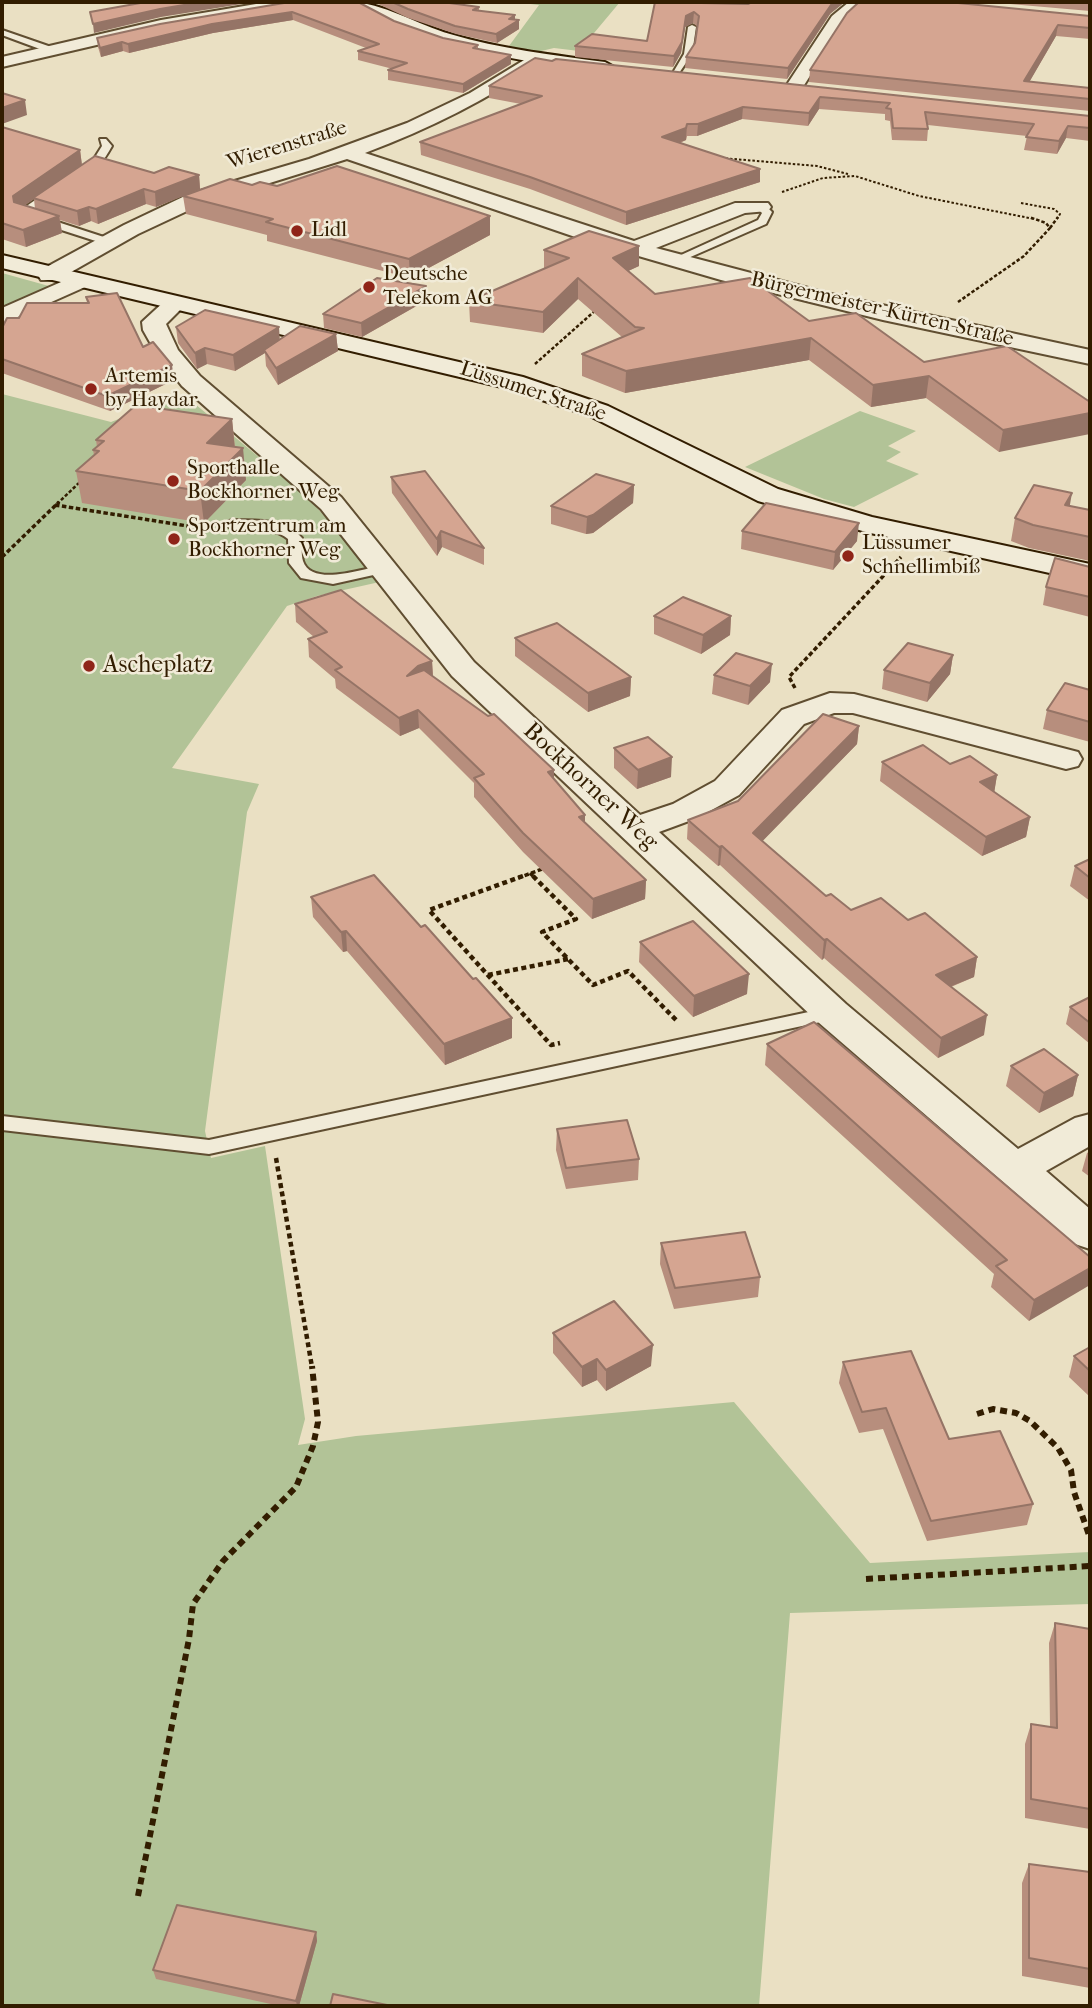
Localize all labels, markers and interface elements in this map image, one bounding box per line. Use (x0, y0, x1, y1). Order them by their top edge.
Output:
street label: Wierenstraße (224, 116, 350, 176)
place label: Lidl (311, 218, 347, 244)
marker: Lidl (289, 223, 305, 239)
place label: Deutsche Telekom AG (383, 262, 493, 312)
street label: Bürgermeister-Kürten-Straße (748, 267, 1016, 353)
marker: Deutsche Telekom AG (361, 279, 377, 295)
street label: Lüssumer Straße (457, 357, 609, 427)
place label: Artemis by Haydar (105, 364, 198, 414)
marker: Artemis by Haydar (83, 381, 99, 397)
place label: Sporthalle Bockhorner Weg (187, 456, 339, 506)
marker: Sporthalle Bockhorner Weg (165, 473, 181, 489)
place label: Sportzentrum am Bockhorner Weg (188, 514, 347, 564)
marker: Sportzentrum am Bockhorner Weg (166, 531, 182, 547)
place label: Lüssumer Schnellimbiß (862, 531, 980, 581)
marker: Lüssumer Schnellimbiß (840, 548, 856, 564)
place label: Ascheplatz (103, 652, 213, 680)
marker: Ascheplatz (81, 658, 97, 674)
street label: Bockhorner Weg (517, 717, 663, 857)

